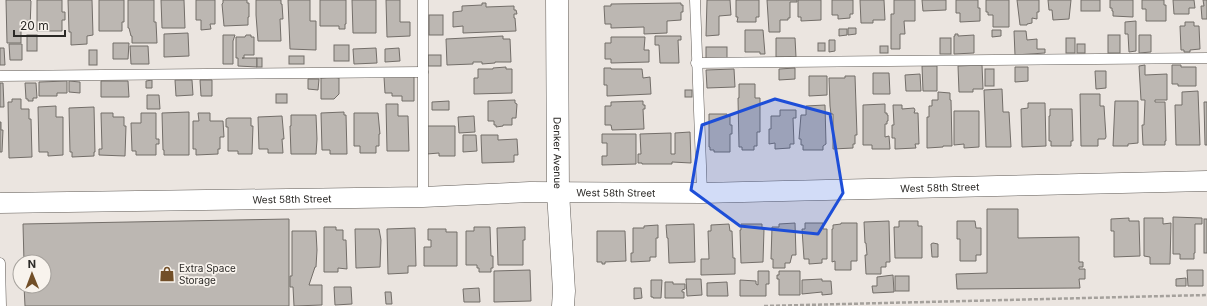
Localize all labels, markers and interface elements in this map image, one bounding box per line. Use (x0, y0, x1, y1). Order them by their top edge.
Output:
scale bar (14, 12, 65, 38)
text: 20 m (20, 18, 49, 33)
street label: Denker Avenue (552, 117, 564, 189)
street label: West 58th Street (900, 180, 980, 194)
street label: West 58th Street (576, 186, 656, 199)
street label: West 58th Street (252, 192, 332, 205)
north arrow (12, 254, 52, 294)
text: N (28, 257, 36, 271)
place label: Extra Space Storage (179, 262, 236, 286)
shop icon: Extra Space Storage (158, 265, 176, 283)

